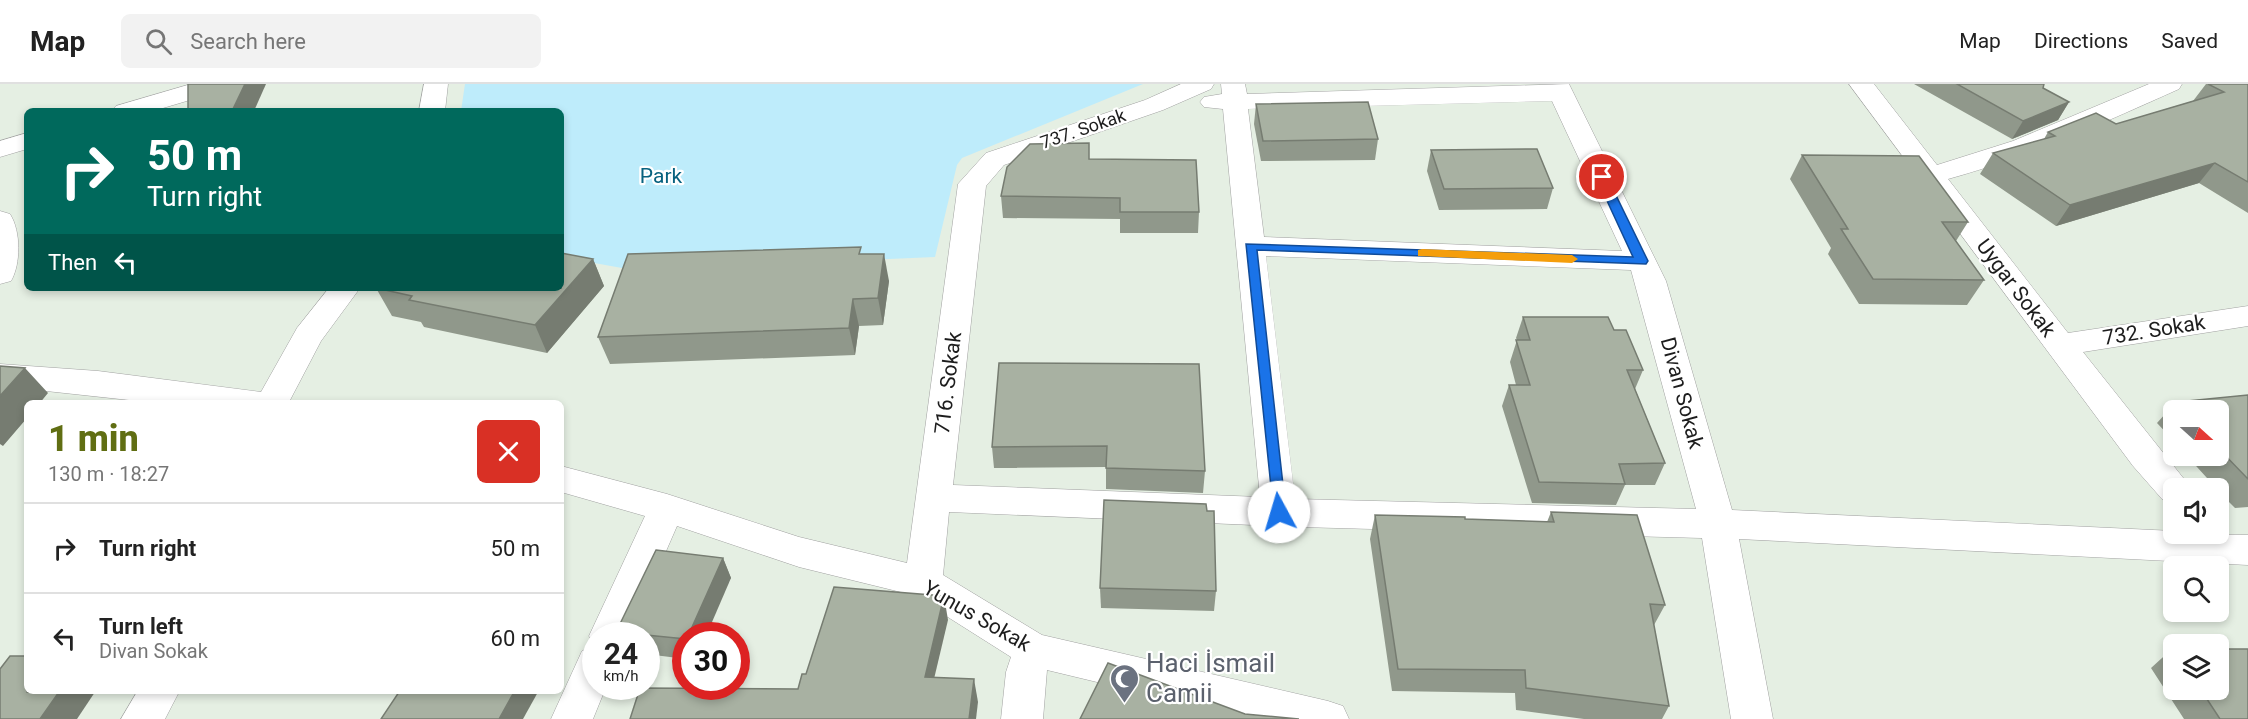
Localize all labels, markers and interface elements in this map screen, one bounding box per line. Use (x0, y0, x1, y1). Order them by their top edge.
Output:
search box (121, 14, 541, 68)
text: Map (30, 25, 85, 58)
icon: search (142, 25, 175, 58)
text: Search here (190, 29, 306, 54)
text: Map (1959, 29, 2001, 53)
text: Directions (2034, 29, 2128, 53)
text: Saved (2161, 29, 2218, 53)
street label: 737. Sokak (1038, 104, 1129, 153)
text: 50 m (147, 131, 242, 180)
icon: right (48, 132, 126, 210)
pin (1576, 151, 1627, 202)
icon: arrive (1585, 160, 1618, 193)
park label: Park (640, 164, 683, 188)
text: Turn right (147, 181, 262, 213)
street label: Uygar Sokak (1971, 234, 2061, 342)
icon: left (109, 246, 142, 279)
text: Then (48, 250, 97, 275)
street label: 732. Sokak (2101, 310, 2207, 350)
street label: 716. Sokak (930, 330, 966, 436)
street label: Divan Sokak (1656, 335, 1708, 452)
north arrow (2163, 400, 2229, 466)
map controls (2163, 400, 2229, 700)
text: 1 min (48, 418, 139, 460)
button: close (477, 420, 540, 483)
text: 130 m · 18:27 (48, 462, 169, 486)
button: sound (2163, 478, 2229, 544)
position arrow (1247, 480, 1311, 544)
icon: right (48, 532, 81, 565)
text: Turn right (99, 536, 196, 561)
text: 50 m (491, 536, 540, 561)
button: search (2163, 556, 2229, 622)
street label: Yunus Sokak (919, 576, 1035, 657)
text: Turn left (99, 614, 183, 639)
icon: left (48, 622, 81, 655)
speed limit sign: 30 (672, 622, 750, 700)
text: 60 m (491, 626, 540, 651)
button: layers (2163, 634, 2229, 700)
text: 24 (604, 636, 638, 671)
text: Divan Sokak (99, 639, 208, 663)
place label: Haci İsmail Camii (1146, 648, 1275, 708)
mosque icon: Haci İsmail Camii (1109, 662, 1141, 704)
text: km/h (603, 667, 639, 685)

